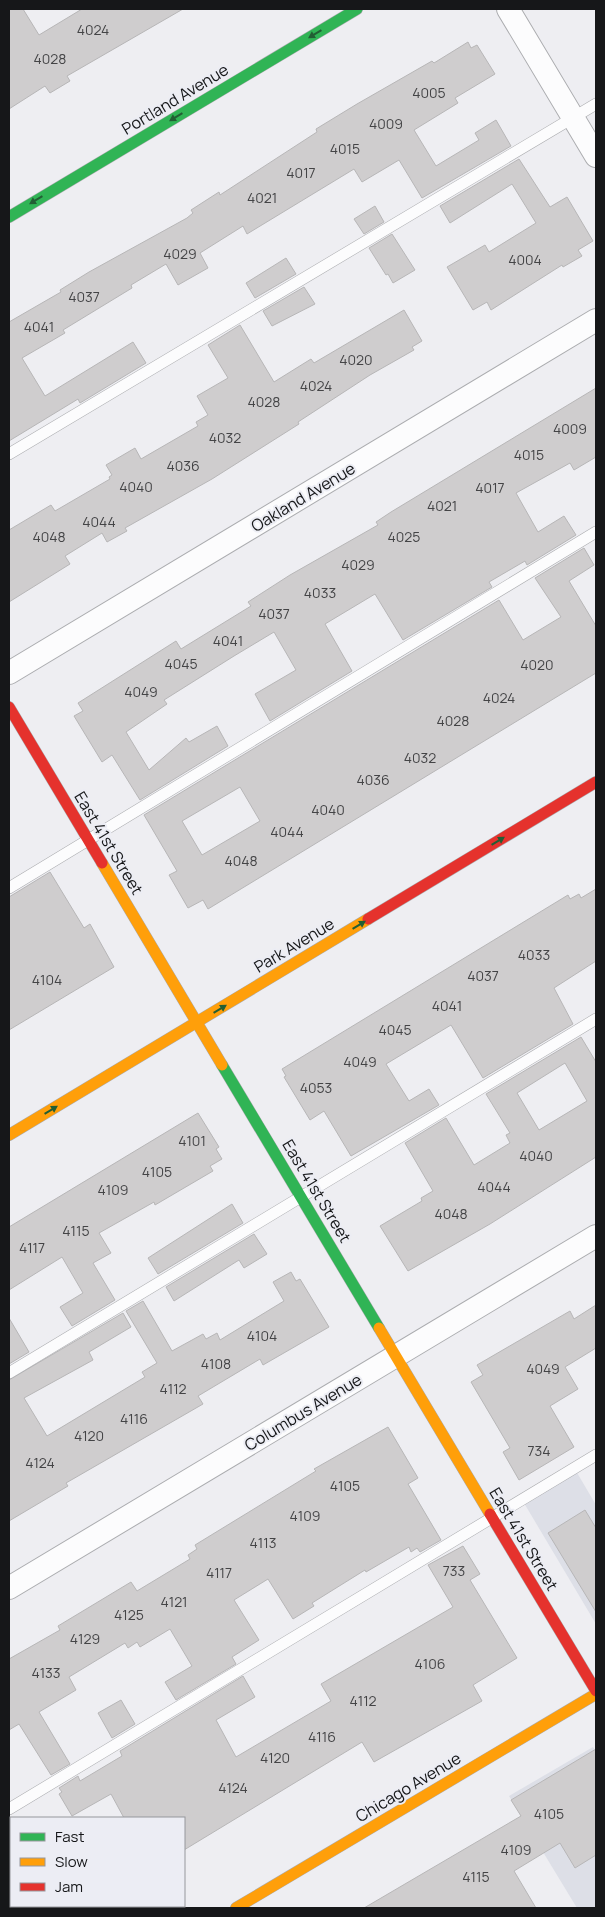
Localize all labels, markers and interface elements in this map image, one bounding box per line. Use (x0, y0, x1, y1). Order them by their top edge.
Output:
house number: 4024 (77, 20, 109, 39)
one-way arrow (309, 29, 322, 38)
house number: 4028 (34, 49, 66, 68)
street label: Portland Avenue (118, 58, 232, 140)
house number: 4005 (412, 83, 446, 102)
one-way arrow (169, 112, 182, 121)
house number: 4009 (369, 114, 403, 133)
house number: 4015 (330, 139, 360, 158)
house number: 4017 (286, 163, 316, 182)
house number: 4021 (247, 188, 277, 207)
one-way arrow (30, 196, 43, 205)
house number: 4029 (163, 244, 197, 263)
house number: 4004 (508, 250, 542, 269)
house number: 4037 (68, 287, 100, 306)
house number: 4041 (24, 317, 54, 336)
house number: 4020 (339, 350, 373, 369)
house number: 4024 (300, 376, 332, 395)
house number: 4028 (248, 392, 280, 411)
house number: 4009 (553, 419, 587, 438)
house number: 4032 (209, 428, 241, 447)
house number: 4015 (514, 445, 544, 464)
house number: 4036 (166, 456, 200, 475)
street label: Oakland Avenue (247, 457, 359, 537)
house number: 4040 (119, 477, 153, 496)
house number: 4017 (475, 478, 505, 497)
house number: 4021 (427, 496, 457, 515)
house number: 4044 (82, 512, 116, 531)
house number: 4048 (32, 527, 66, 546)
house number: 4025 (388, 527, 420, 546)
house number: 4029 (341, 555, 375, 574)
house number: 4033 (304, 583, 336, 602)
house number: 4037 (258, 604, 290, 623)
house number: 4041 (213, 631, 243, 650)
house number: 4045 (164, 654, 198, 673)
house number: 4020 (520, 655, 554, 674)
house number: 4049 (124, 682, 158, 701)
house number: 4024 (483, 688, 515, 707)
house number: 4028 (437, 711, 469, 730)
house number: 4032 (404, 748, 436, 767)
house number: 4036 (356, 770, 390, 789)
street label: East 41st Street (70, 787, 148, 899)
house number: 4040 (311, 800, 345, 819)
house number: 4044 (270, 822, 304, 841)
one-way arrow (492, 837, 505, 846)
house number: 4048 (224, 851, 258, 870)
street label: Park Avenue (250, 912, 338, 978)
one-way arrow (353, 920, 366, 930)
house number: 4033 (518, 945, 550, 964)
house number: 4037 (467, 966, 499, 985)
house number: 4104 (32, 970, 62, 989)
house number: 4041 (432, 996, 462, 1015)
one-way arrow (214, 1004, 227, 1013)
house number: 4045 (378, 1020, 412, 1039)
house number: 4049 (343, 1052, 377, 1071)
house number: 4053 (300, 1078, 332, 1097)
one-way arrow (44, 1106, 57, 1115)
house number: 4101 (178, 1131, 206, 1150)
street label: East 41st Street (278, 1135, 356, 1247)
house number: 4040 (519, 1146, 553, 1165)
house number: 4105 (142, 1162, 172, 1181)
house number: 4044 (477, 1177, 511, 1196)
house number: 4109 (98, 1180, 128, 1199)
house number: 4048 (434, 1204, 468, 1223)
house number: 4115 (62, 1221, 90, 1240)
house number: 4117 (19, 1238, 45, 1257)
house number: 4104 (247, 1326, 277, 1345)
house number: 4108 (201, 1354, 231, 1373)
house number: 4049 (526, 1359, 560, 1378)
street label: Columbus Avenue (240, 1368, 366, 1456)
house number: 4112 (159, 1379, 187, 1398)
house number: 4116 (120, 1409, 148, 1428)
house number: 4120 (74, 1426, 104, 1445)
house number: 734 (527, 1441, 551, 1460)
house number: 4124 (25, 1453, 55, 1472)
house number: 4105 (330, 1476, 360, 1495)
street label: East 41st Street (485, 1483, 563, 1595)
house number: 4109 (290, 1506, 320, 1525)
house number: 4113 (250, 1533, 276, 1552)
house number: 733 (443, 1561, 465, 1580)
house number: 4117 (206, 1563, 232, 1582)
house number: 4121 (160, 1592, 188, 1611)
house number: 4125 (114, 1605, 144, 1624)
house number: 4129 (70, 1629, 100, 1648)
house number: 4106 (415, 1654, 445, 1673)
house number: 4133 (31, 1663, 61, 1682)
house number: 4112 (349, 1691, 377, 1710)
house number: 4116 (308, 1727, 336, 1746)
street label: Chicago Avenue (351, 1747, 465, 1827)
house number: 4120 (260, 1748, 290, 1767)
house number: 4124 (218, 1778, 248, 1797)
house number: 4105 (534, 1804, 564, 1823)
legend (10, 1817, 185, 1907)
text: Fast (55, 1826, 84, 1847)
house number: 4109 (501, 1840, 531, 1859)
text: Slow (55, 1851, 88, 1872)
house number: 4115 (462, 1867, 490, 1886)
text: Jam (55, 1876, 83, 1897)

